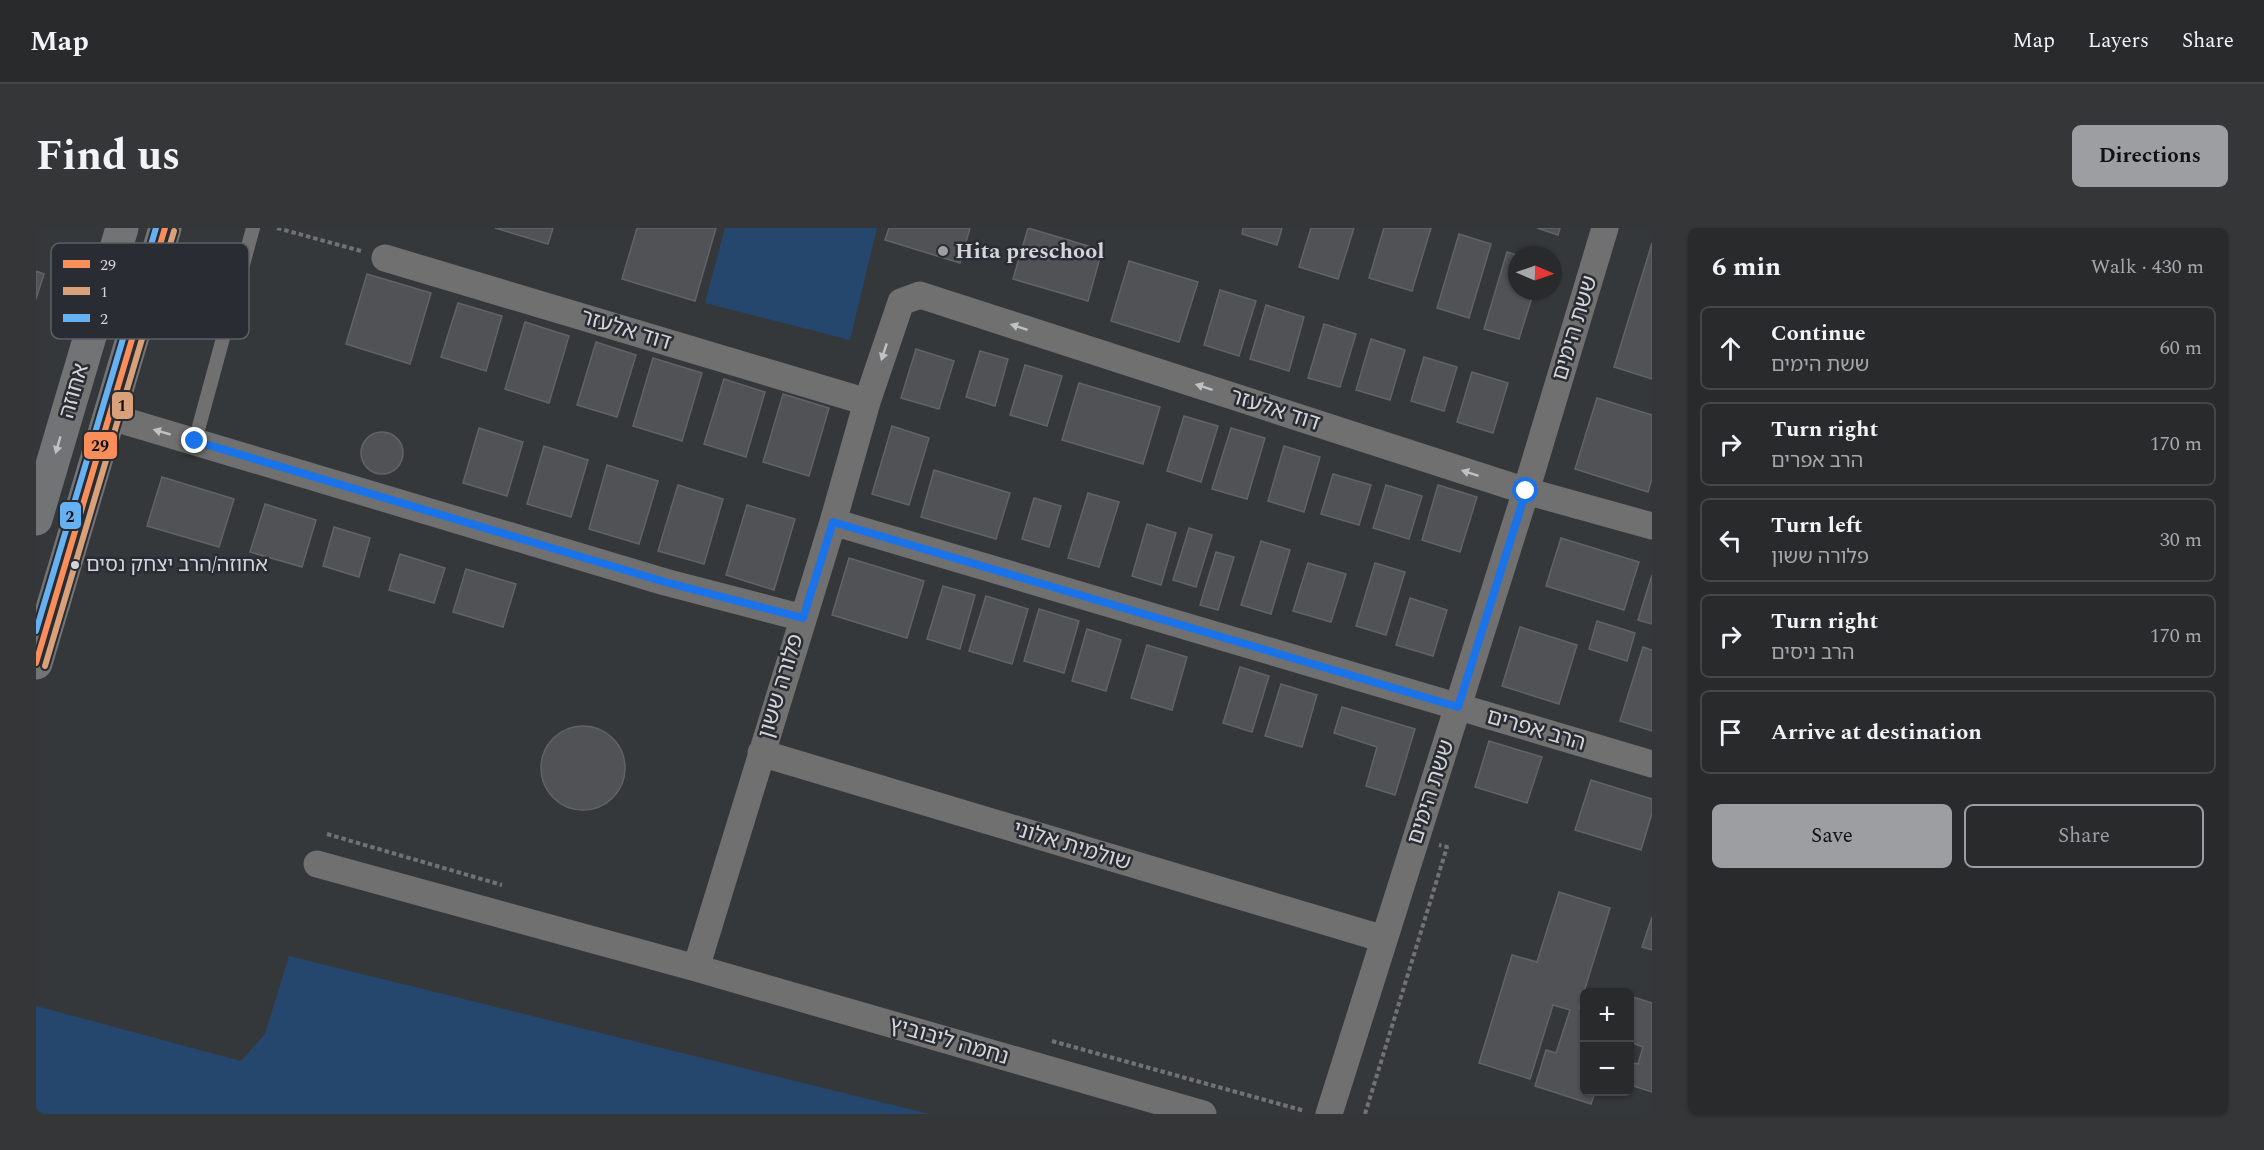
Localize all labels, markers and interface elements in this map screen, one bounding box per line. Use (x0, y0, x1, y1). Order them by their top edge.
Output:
text: Map (30, 20, 89, 63)
text: Map (2013, 25, 2055, 57)
text: Layers (2088, 25, 2149, 57)
text: Share (2182, 25, 2234, 57)
text: Find us (36, 125, 180, 188)
button: Directions (2072, 125, 2228, 187)
place label: Hita preschool (955, 235, 1105, 268)
legend (51, 243, 249, 339)
marker: Hita preschool (936, 244, 950, 258)
north arrow (1508, 246, 1562, 300)
text: 6 min (1712, 247, 1781, 287)
text: Walk · 430 m (2091, 252, 2204, 282)
text: 29 (100, 253, 116, 277)
street label: ששת הימים (1543, 271, 1607, 385)
text: 1 (100, 280, 108, 304)
street label: דוד אלעזר (577, 301, 675, 359)
text: 2 (100, 307, 108, 331)
text: Continue (1771, 317, 1866, 350)
one-way arrow (1010, 322, 1028, 331)
icon: ahead (1714, 332, 1747, 365)
text: 60 m (2160, 333, 2202, 363)
one-way arrow (878, 343, 888, 361)
text: ששת הימים (1771, 350, 1869, 380)
street label: אחוזה (50, 359, 98, 423)
street label: דוד אלעזר (1226, 380, 1324, 440)
one-way arrow (1195, 382, 1213, 391)
line badge: 1 (111, 391, 134, 420)
text: 1 (118, 394, 126, 418)
text: Turn right (1771, 413, 1878, 446)
one-way arrow (153, 427, 171, 436)
route end (181, 427, 207, 453)
icon: right (1714, 428, 1747, 461)
text: 170 m (2150, 429, 2202, 459)
line badge: 29 (83, 431, 118, 460)
text: 29 (91, 434, 109, 458)
one-way arrow (53, 436, 62, 454)
text: הרב אפרים (1771, 446, 1863, 476)
one-way arrow (1461, 468, 1479, 477)
route start (1512, 477, 1538, 503)
line badge: 2 (59, 501, 82, 530)
text: 2 (66, 505, 75, 529)
text: Turn left (1771, 509, 1863, 542)
icon: left (1714, 524, 1747, 557)
text: 30 m (2160, 525, 2202, 555)
text: פלורה ששון (1771, 542, 1869, 572)
place label: אחוזה/הרב יצחק נסים (86, 550, 268, 580)
marker: אחוזה/הרב יצחק נסים (69, 559, 81, 571)
text: Turn right (1771, 605, 1878, 638)
icon: right (1714, 620, 1747, 653)
text: 170 m (2150, 621, 2202, 651)
street label: פלורה ששון (749, 630, 813, 742)
text: הרב ניסים (1771, 638, 1855, 668)
street label: הרב אפרים (1483, 700, 1589, 760)
icon: arrive (1714, 716, 1747, 749)
text: Arrive at destination (1771, 716, 1982, 749)
street label: ששת הימים (1399, 735, 1463, 849)
button: Save (1712, 804, 1952, 868)
button: Share (1964, 804, 2204, 868)
street label: שולמית אלוני (1009, 812, 1135, 880)
map controls (1580, 988, 1634, 1096)
button: + (1580, 988, 1634, 1042)
street label: נחמה ליבוביץ (885, 1008, 1013, 1074)
button: − (1580, 1042, 1634, 1096)

